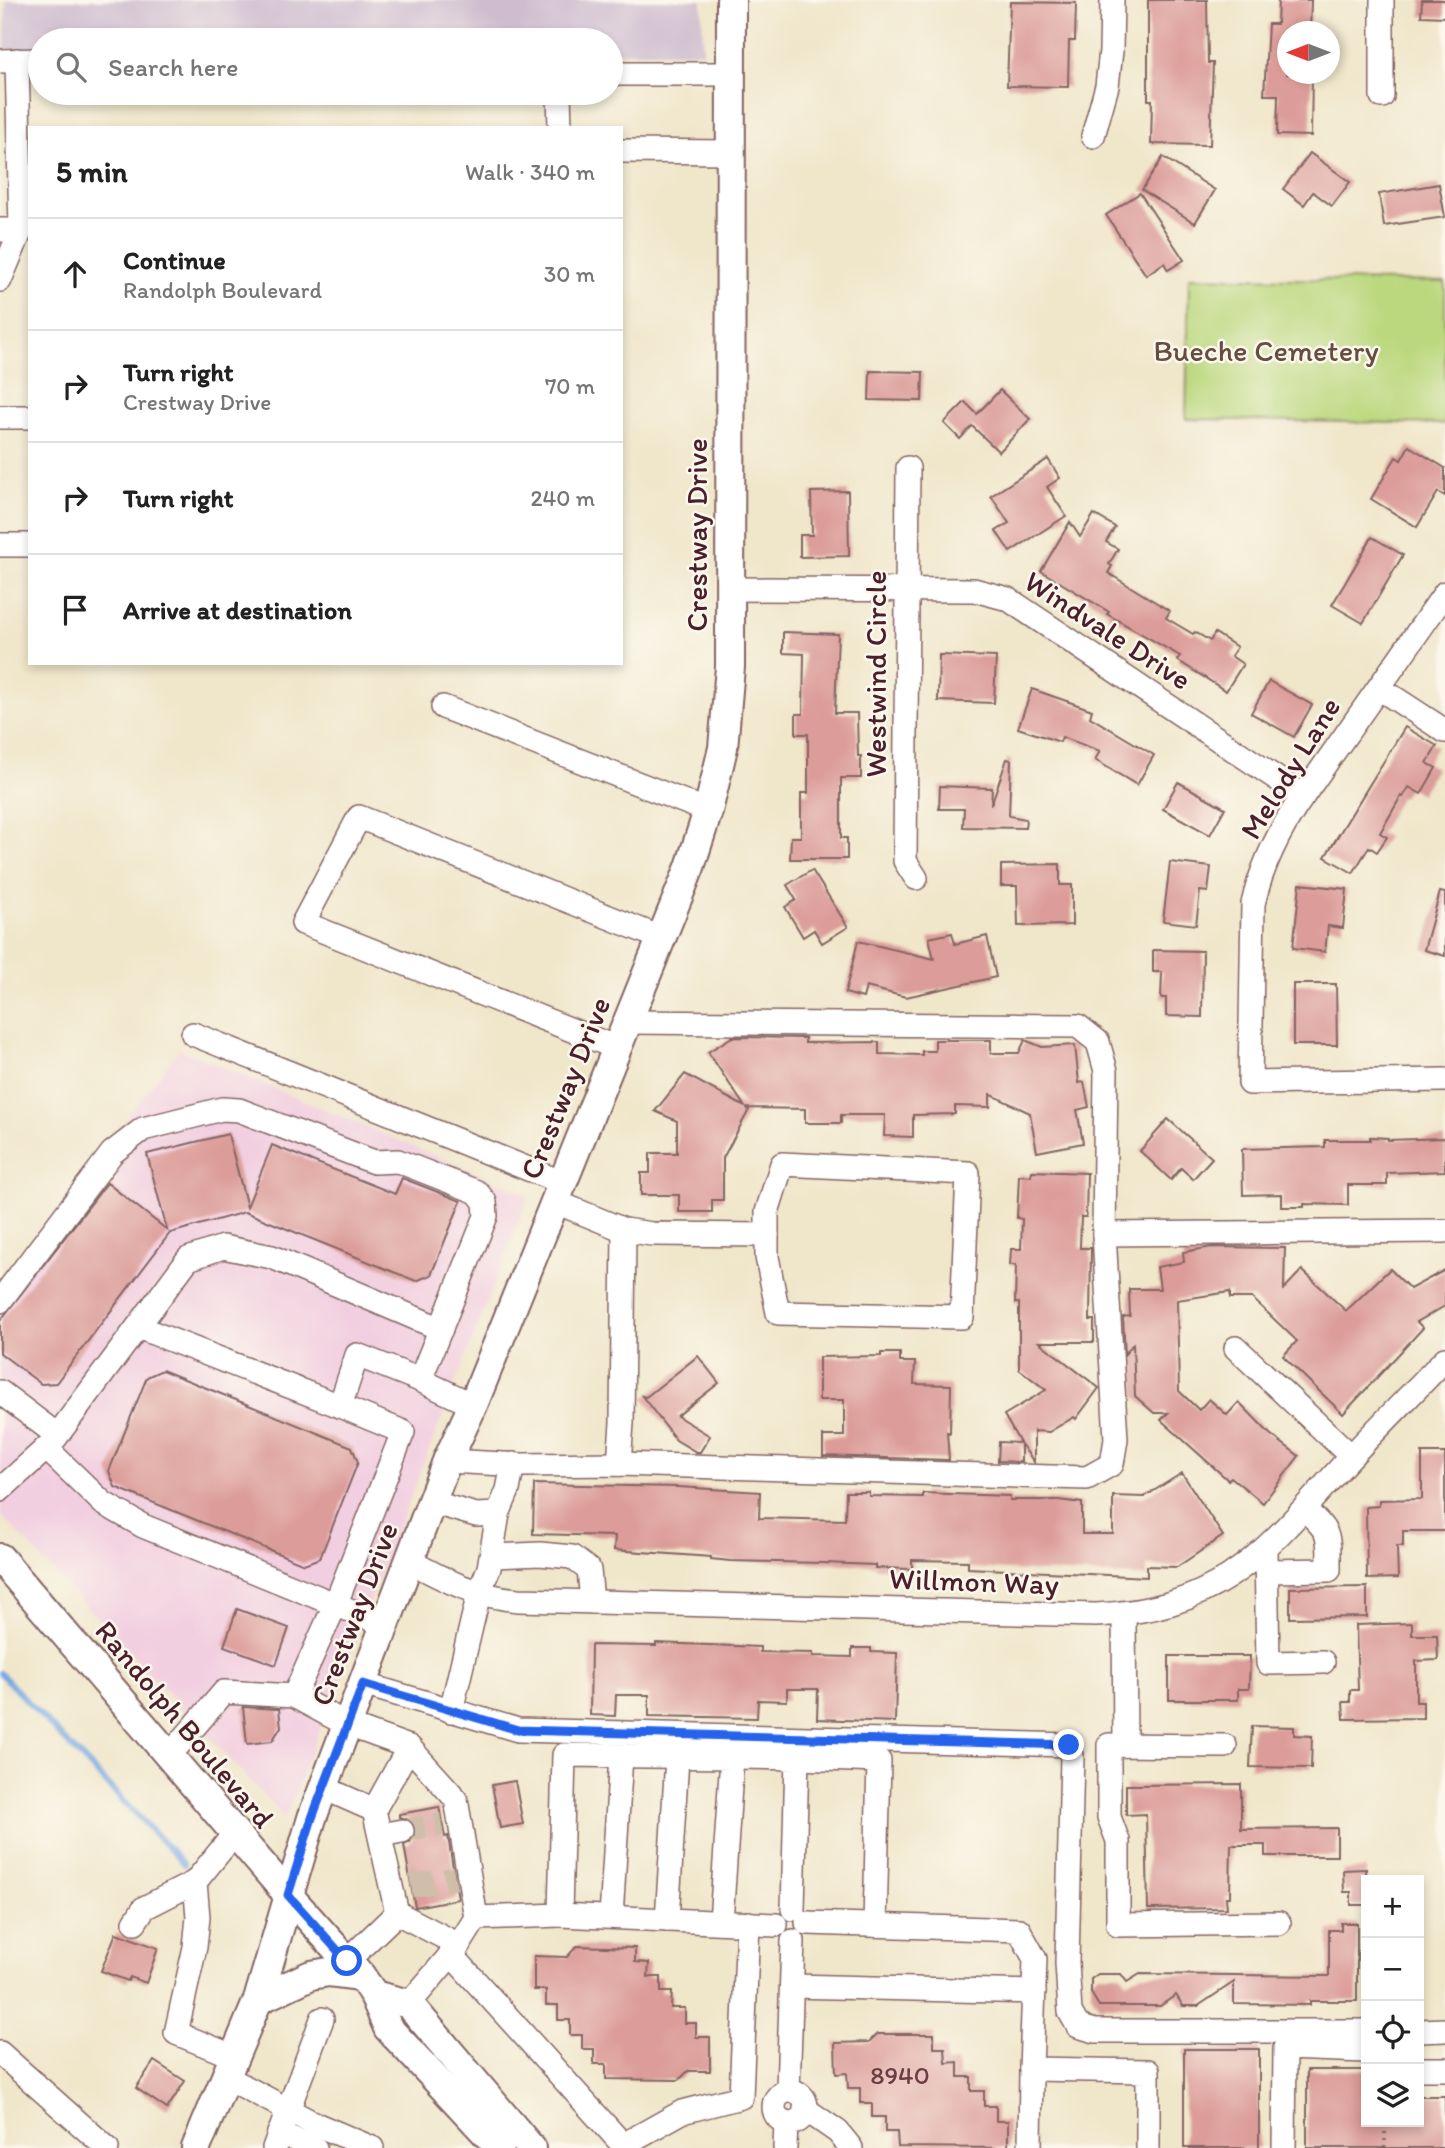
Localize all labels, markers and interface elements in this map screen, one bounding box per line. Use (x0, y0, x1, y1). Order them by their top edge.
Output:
north arrow (1277, 21, 1340, 84)
search box (28, 28, 623, 105)
icon: search (52, 48, 90, 86)
text: Search here (108, 51, 238, 83)
text: 5 min (56, 153, 127, 190)
text: Walk · 340 m (465, 158, 595, 186)
text: Continue (123, 244, 226, 276)
icon: ahead (56, 255, 94, 293)
text: 30 m (544, 260, 595, 288)
text: Randolph Boulevard (123, 276, 322, 304)
park label: Bueche Cemetery (1153, 332, 1379, 369)
text: Turn right (123, 356, 234, 388)
icon: right (56, 367, 94, 405)
text: 70 m (545, 372, 595, 400)
text: Crestway Drive (123, 388, 271, 416)
street label: Crestway Drive (678, 438, 715, 632)
icon: right (56, 479, 94, 517)
text: Turn right (123, 482, 234, 514)
text: 240 m (530, 484, 595, 512)
street label: Windvale Drive (1018, 562, 1198, 698)
street label: Westwind Circle (857, 570, 894, 778)
icon: arrive (56, 591, 94, 629)
text: Arrive at destination (123, 594, 352, 626)
street label: Melody Lane (1232, 690, 1348, 846)
street label: Crestway Drive (512, 991, 618, 1185)
street label: Crestway Drive (302, 1517, 406, 1711)
street label: Willmon Way (888, 1560, 1060, 1602)
street label: Randolph Boulevard (87, 1613, 283, 1835)
route end (1053, 1729, 1084, 1760)
map controls (1361, 1875, 1424, 2127)
button: + (1361, 1875, 1424, 1938)
button: − (1361, 1938, 1424, 2001)
route start (331, 1945, 362, 1976)
button: locate (1361, 2001, 1424, 2064)
house number: 8940 (870, 2059, 930, 2091)
button: layers (1361, 2064, 1424, 2127)

